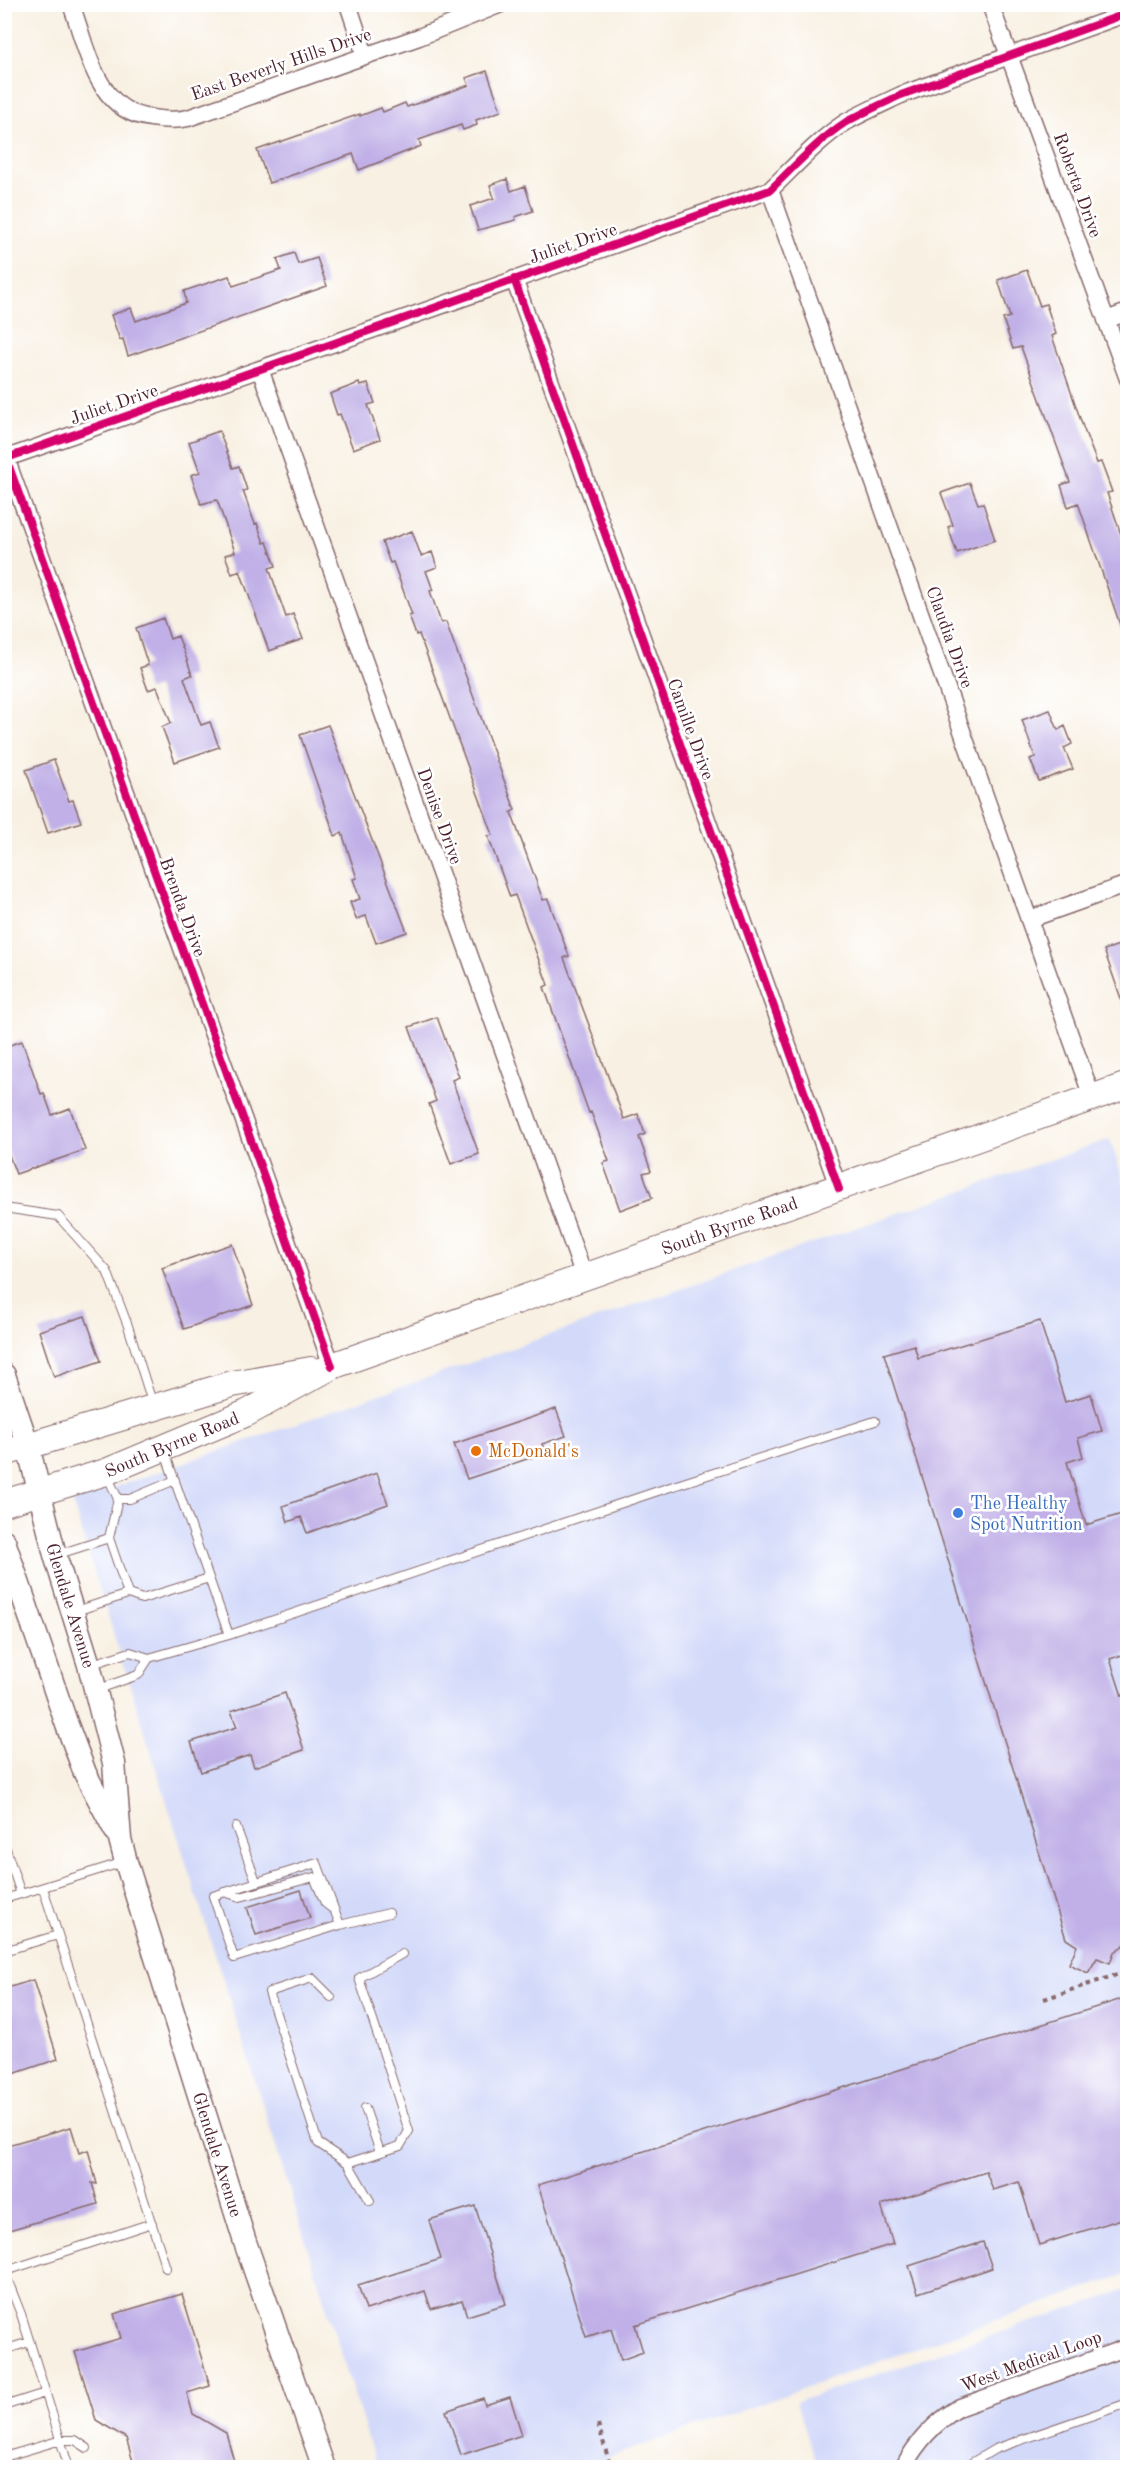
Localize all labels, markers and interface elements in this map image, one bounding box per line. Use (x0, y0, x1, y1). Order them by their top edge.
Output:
street label: East Beverly Hills Drive (189, 26, 374, 104)
street label: Roberta Drive (1050, 130, 1104, 240)
street label: Juliet Drive (527, 220, 620, 267)
street label: Juliet Drive (68, 381, 161, 428)
street label: Claudia Drive (922, 584, 976, 691)
street label: Camille Drive (663, 676, 717, 782)
street label: Denise Drive (413, 766, 465, 867)
street label: Brenda Drive (156, 855, 208, 959)
street label: South Byrne Road (659, 1194, 800, 1259)
street label: South Byrne Road (103, 1409, 242, 1481)
place label: McDonald's (488, 1443, 579, 1461)
marker: McDonald's (469, 1444, 483, 1458)
place label: The Healthy Spot Nutrition (970, 1495, 1083, 1534)
marker: The Healthy Spot Nutrition (951, 1506, 965, 1520)
street label: Glendale Avenue (42, 1541, 97, 1670)
street label: Glendale Avenue (189, 2090, 245, 2219)
street label: West Medical Loop (959, 2328, 1104, 2396)

